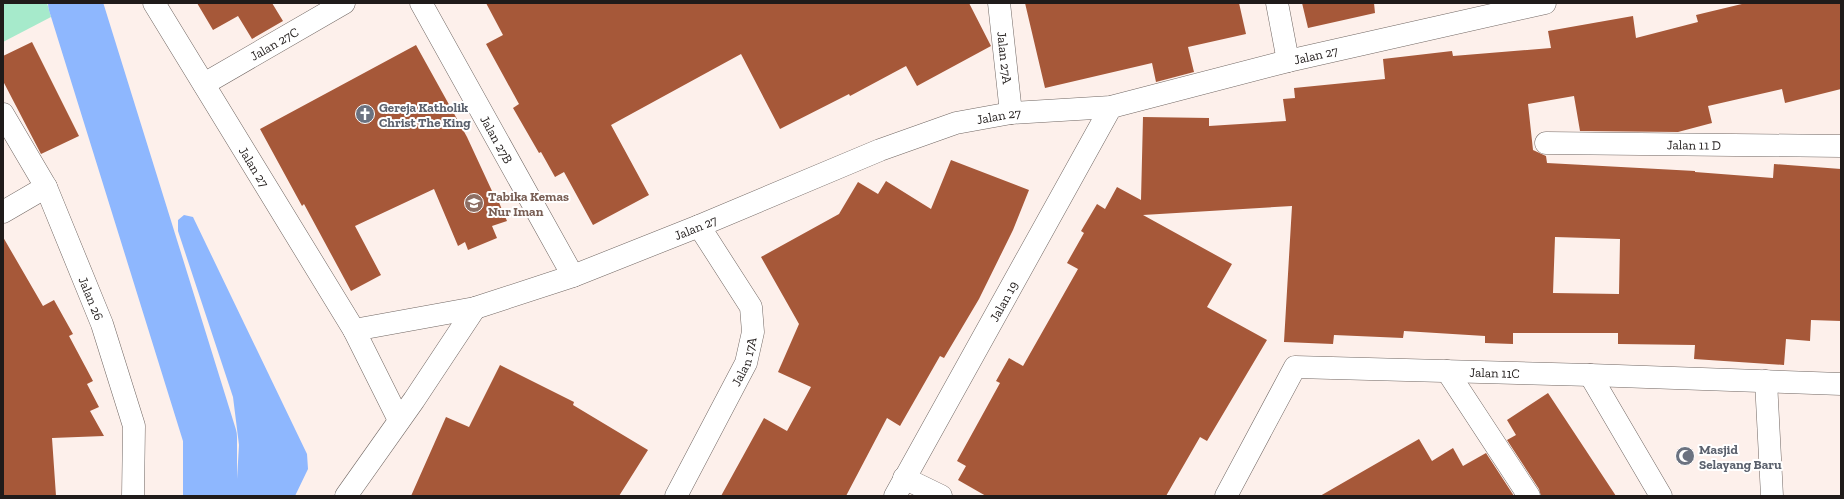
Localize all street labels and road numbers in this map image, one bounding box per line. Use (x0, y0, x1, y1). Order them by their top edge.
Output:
street label: Jalan 27C (247, 24, 301, 63)
street label: Jalan 27A (995, 31, 1015, 85)
street label: Jalan 27 (1292, 42, 1339, 67)
street label: Jalan 27 (975, 105, 1021, 127)
street label: Jalan 27B (478, 113, 516, 166)
street label: Jalan 11 D (1667, 137, 1721, 152)
street label: Jalan 27 (236, 144, 272, 190)
street label: Jalan 27 (672, 212, 719, 243)
street label: Jalan 26 (76, 274, 107, 322)
street label: Jalan 19 (986, 278, 1021, 324)
street label: Jalan 17A (728, 335, 759, 388)
street label: Jalan 11C (1469, 364, 1520, 381)

